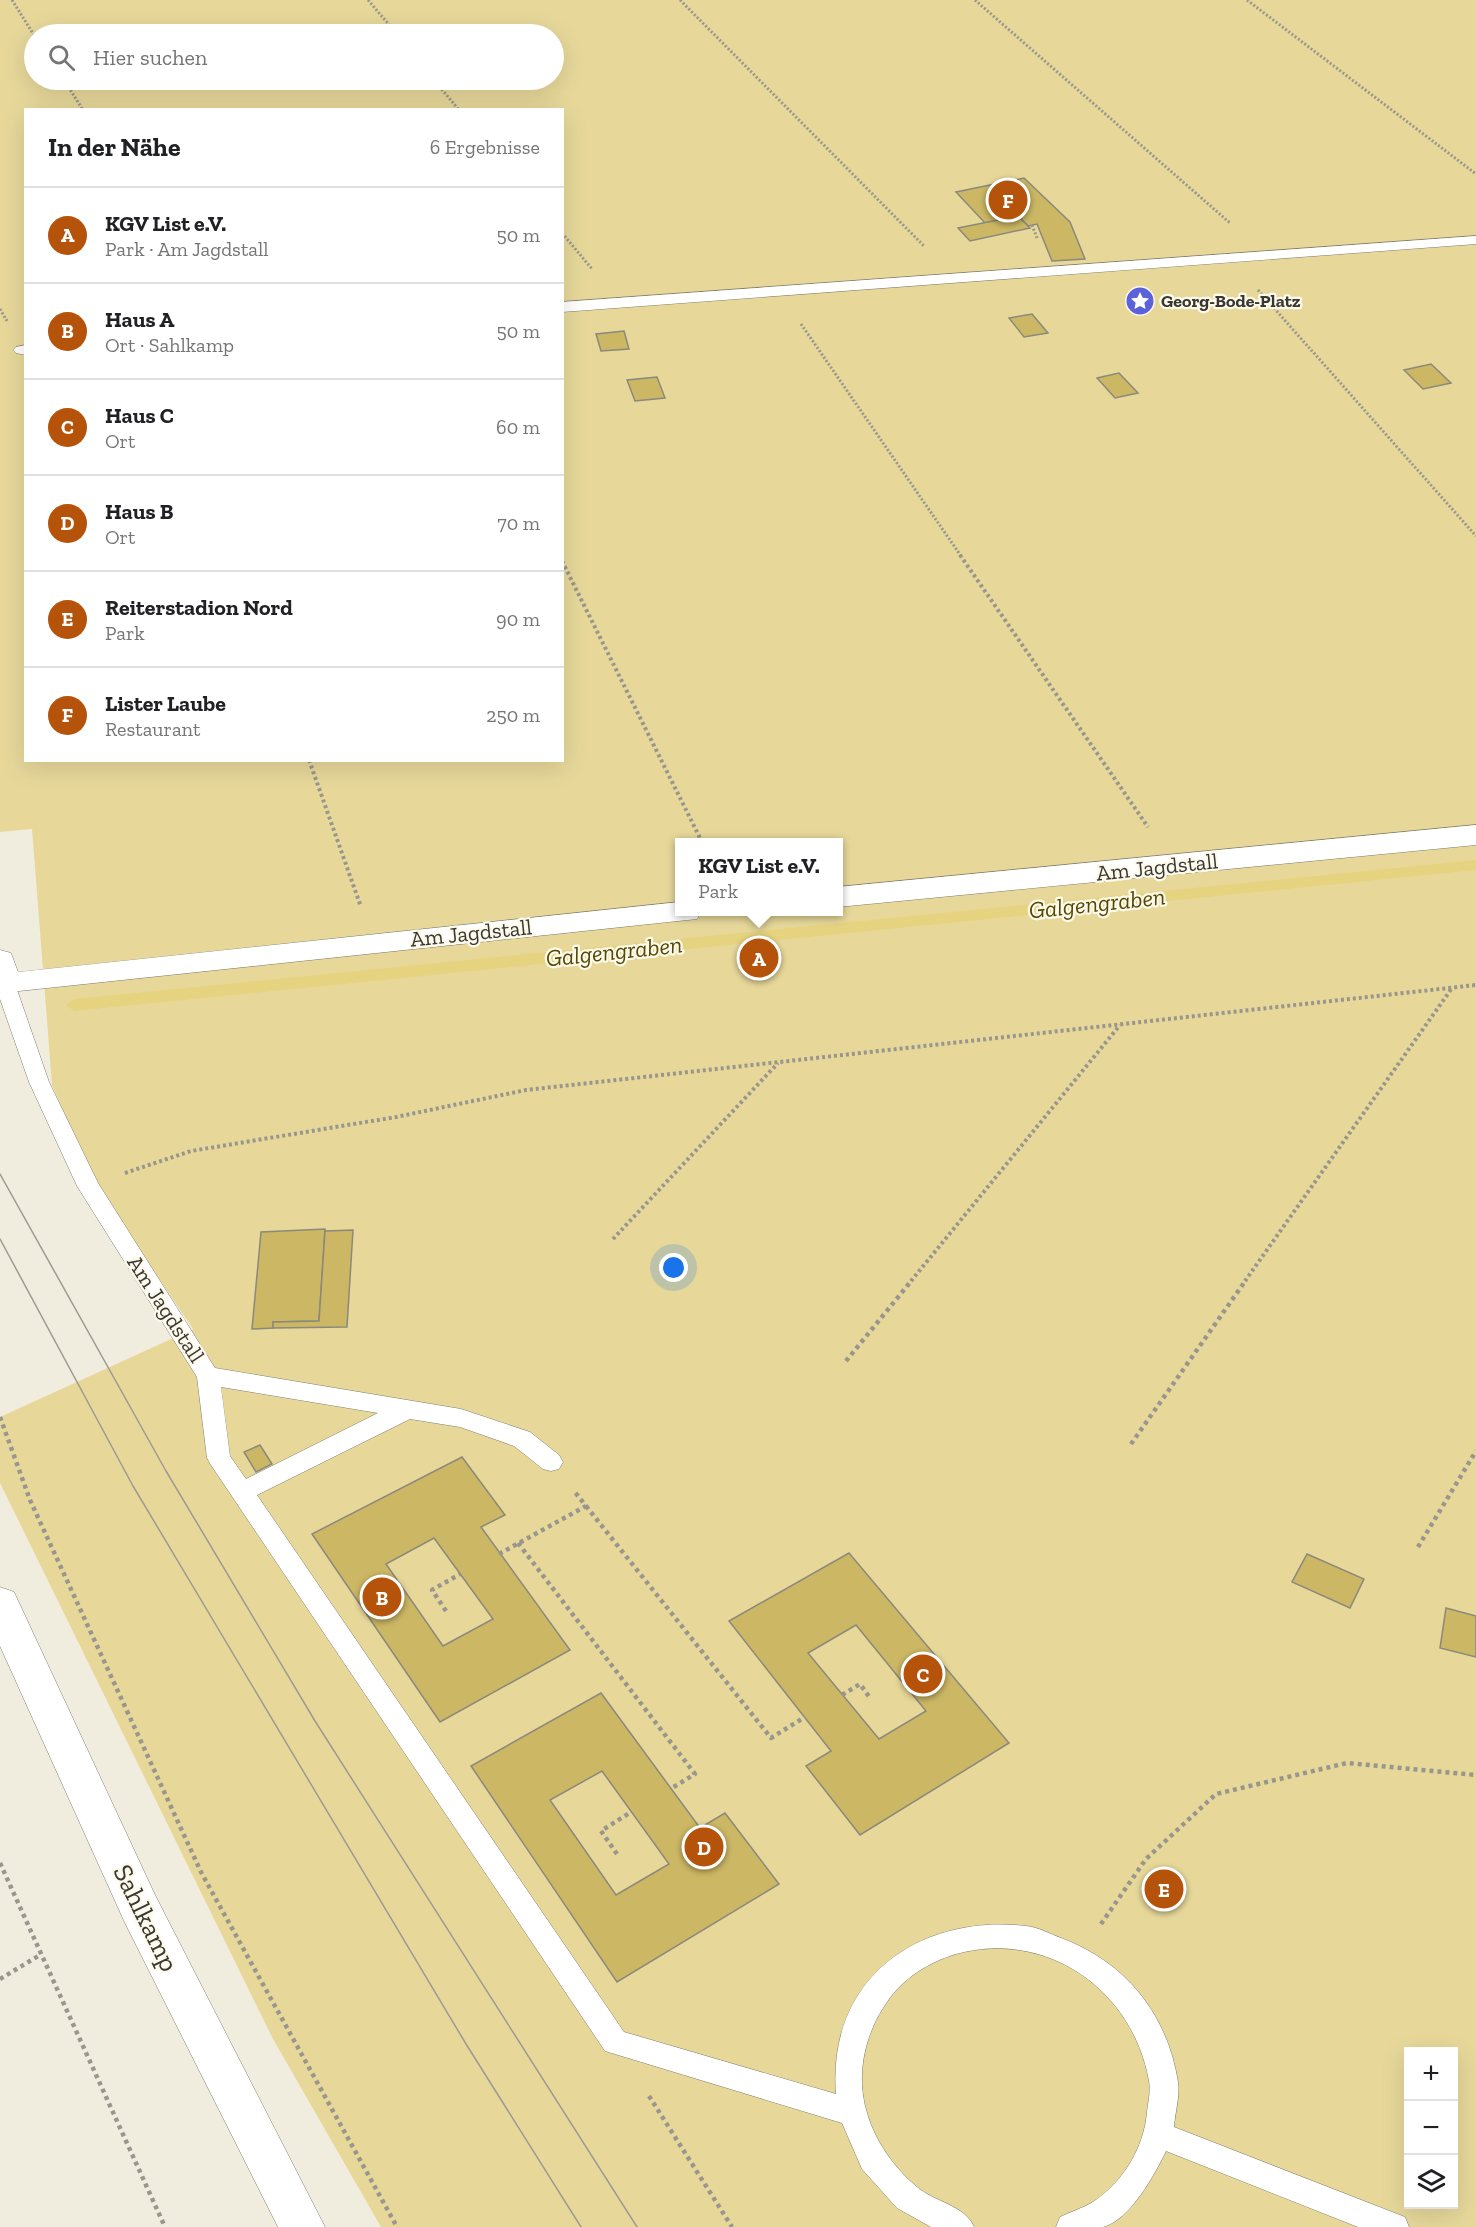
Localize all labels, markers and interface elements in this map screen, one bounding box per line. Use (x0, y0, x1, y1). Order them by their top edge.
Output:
search box (24, 24, 564, 90)
icon: search (45, 41, 78, 74)
text: Hier suchen (93, 44, 207, 71)
text: In der Nähe (48, 131, 180, 163)
text: 6 Ergebnisse (430, 135, 540, 159)
pin: F (988, 178, 1028, 222)
text: KGV List e.V. (105, 210, 226, 237)
text: A (61, 223, 74, 247)
text: 50 m (496, 223, 540, 247)
text: Park · Am Jagdstall (105, 237, 269, 261)
place icon: Georg-Bode-Platz (1124, 285, 1156, 317)
place label: Georg-Bode-Platz (1161, 290, 1301, 312)
text: Haus A (105, 306, 174, 333)
text: B (61, 319, 74, 343)
text: 50 m (496, 319, 540, 343)
text: Ort · Sahlkamp (105, 333, 234, 357)
text: Haus C (105, 402, 174, 429)
text: C (61, 415, 74, 439)
text: 60 m (496, 415, 540, 439)
text: Ort (105, 429, 135, 453)
text: Haus B (105, 498, 173, 525)
text: D (61, 511, 74, 535)
text: 70 m (497, 511, 540, 535)
text: Ort (105, 525, 135, 549)
text: Reiterstadion Nord (105, 594, 293, 621)
text: E (62, 607, 73, 631)
text: 90 m (496, 607, 540, 631)
text: Park (105, 621, 145, 645)
text: Lister Laube (105, 690, 226, 717)
text: F (62, 703, 73, 727)
text: 250 m (486, 703, 540, 727)
text: Restaurant (105, 717, 201, 741)
popup (675, 838, 843, 916)
street label: Am Jagdstall (1095, 847, 1219, 887)
text: KGV List e.V. (698, 852, 820, 879)
text: Park (698, 879, 738, 903)
water label: Galgengraben (1027, 881, 1167, 925)
street label: Am Jagdstall (409, 913, 533, 953)
water label: Galgengraben (544, 929, 684, 973)
pin: A (740, 936, 778, 980)
street label: Am Jagdstall (121, 1250, 211, 1368)
your location (659, 1253, 688, 1282)
pin: B (362, 1574, 401, 1620)
pin: C (904, 1652, 942, 1696)
pin: D (684, 1824, 724, 1870)
street label: Sahlkamp (106, 1859, 186, 1977)
pin: E (1144, 1866, 1184, 1912)
map controls (1404, 2047, 1458, 2209)
button: + (1404, 2047, 1458, 2101)
button: − (1404, 2101, 1458, 2155)
button: layers (1404, 2155, 1458, 2209)

